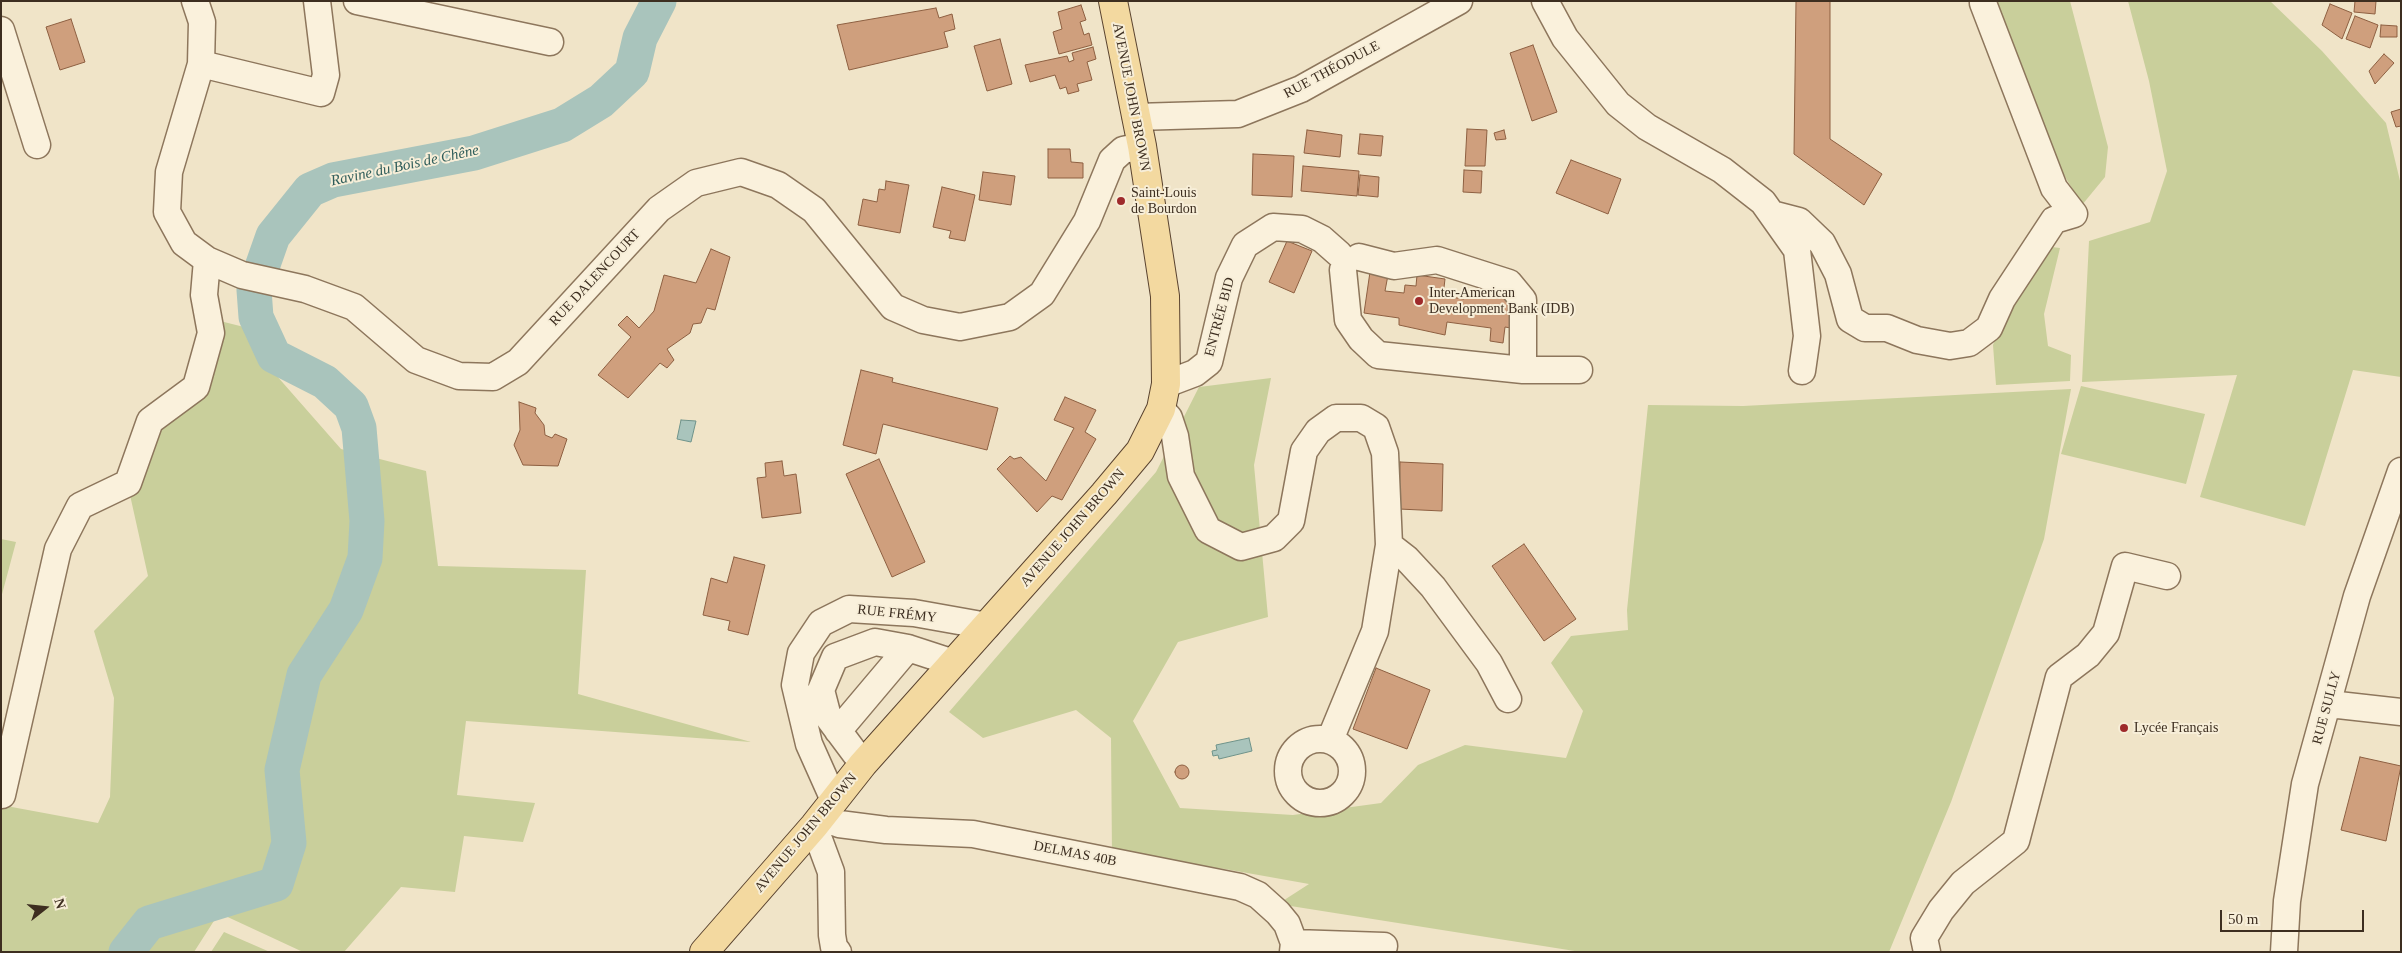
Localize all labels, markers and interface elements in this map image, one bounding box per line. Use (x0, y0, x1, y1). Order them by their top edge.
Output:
street label: AVENUE JOHN BROWN (1108, 21, 1154, 173)
street label: RUE THÉODULE (1281, 38, 1383, 102)
water label: Ravine du Bois de Chêne (329, 142, 481, 190)
place label: Saint-Louis de Bourdon (1131, 185, 1197, 218)
marker: Saint-Louis de Bourdon (1115, 195, 1127, 207)
street label: RUE DALENCOURT (546, 226, 644, 330)
street label: ENTRÉE BID (1201, 276, 1239, 358)
place label: Inter-American Development Bank (IDB) (1429, 285, 1574, 318)
marker: Inter-American Development Bank (IDB) (1413, 295, 1425, 307)
street label: AVENUE JOHN BROWN (1017, 466, 1129, 590)
street label: RUE FRÉMY (856, 601, 938, 627)
street label: RUE SULLY (2309, 670, 2345, 746)
place label: Lycée Français (2134, 720, 2218, 736)
marker: Lycée Français (2118, 722, 2130, 734)
street label: AVENUE JOHN BROWN (751, 770, 861, 896)
street label: DELMAS 40B (1032, 838, 1118, 870)
north arrow (20, 883, 70, 933)
text: N (51, 897, 69, 911)
scale bar (2222, 900, 2366, 932)
text: 50 m (2228, 911, 2258, 927)

